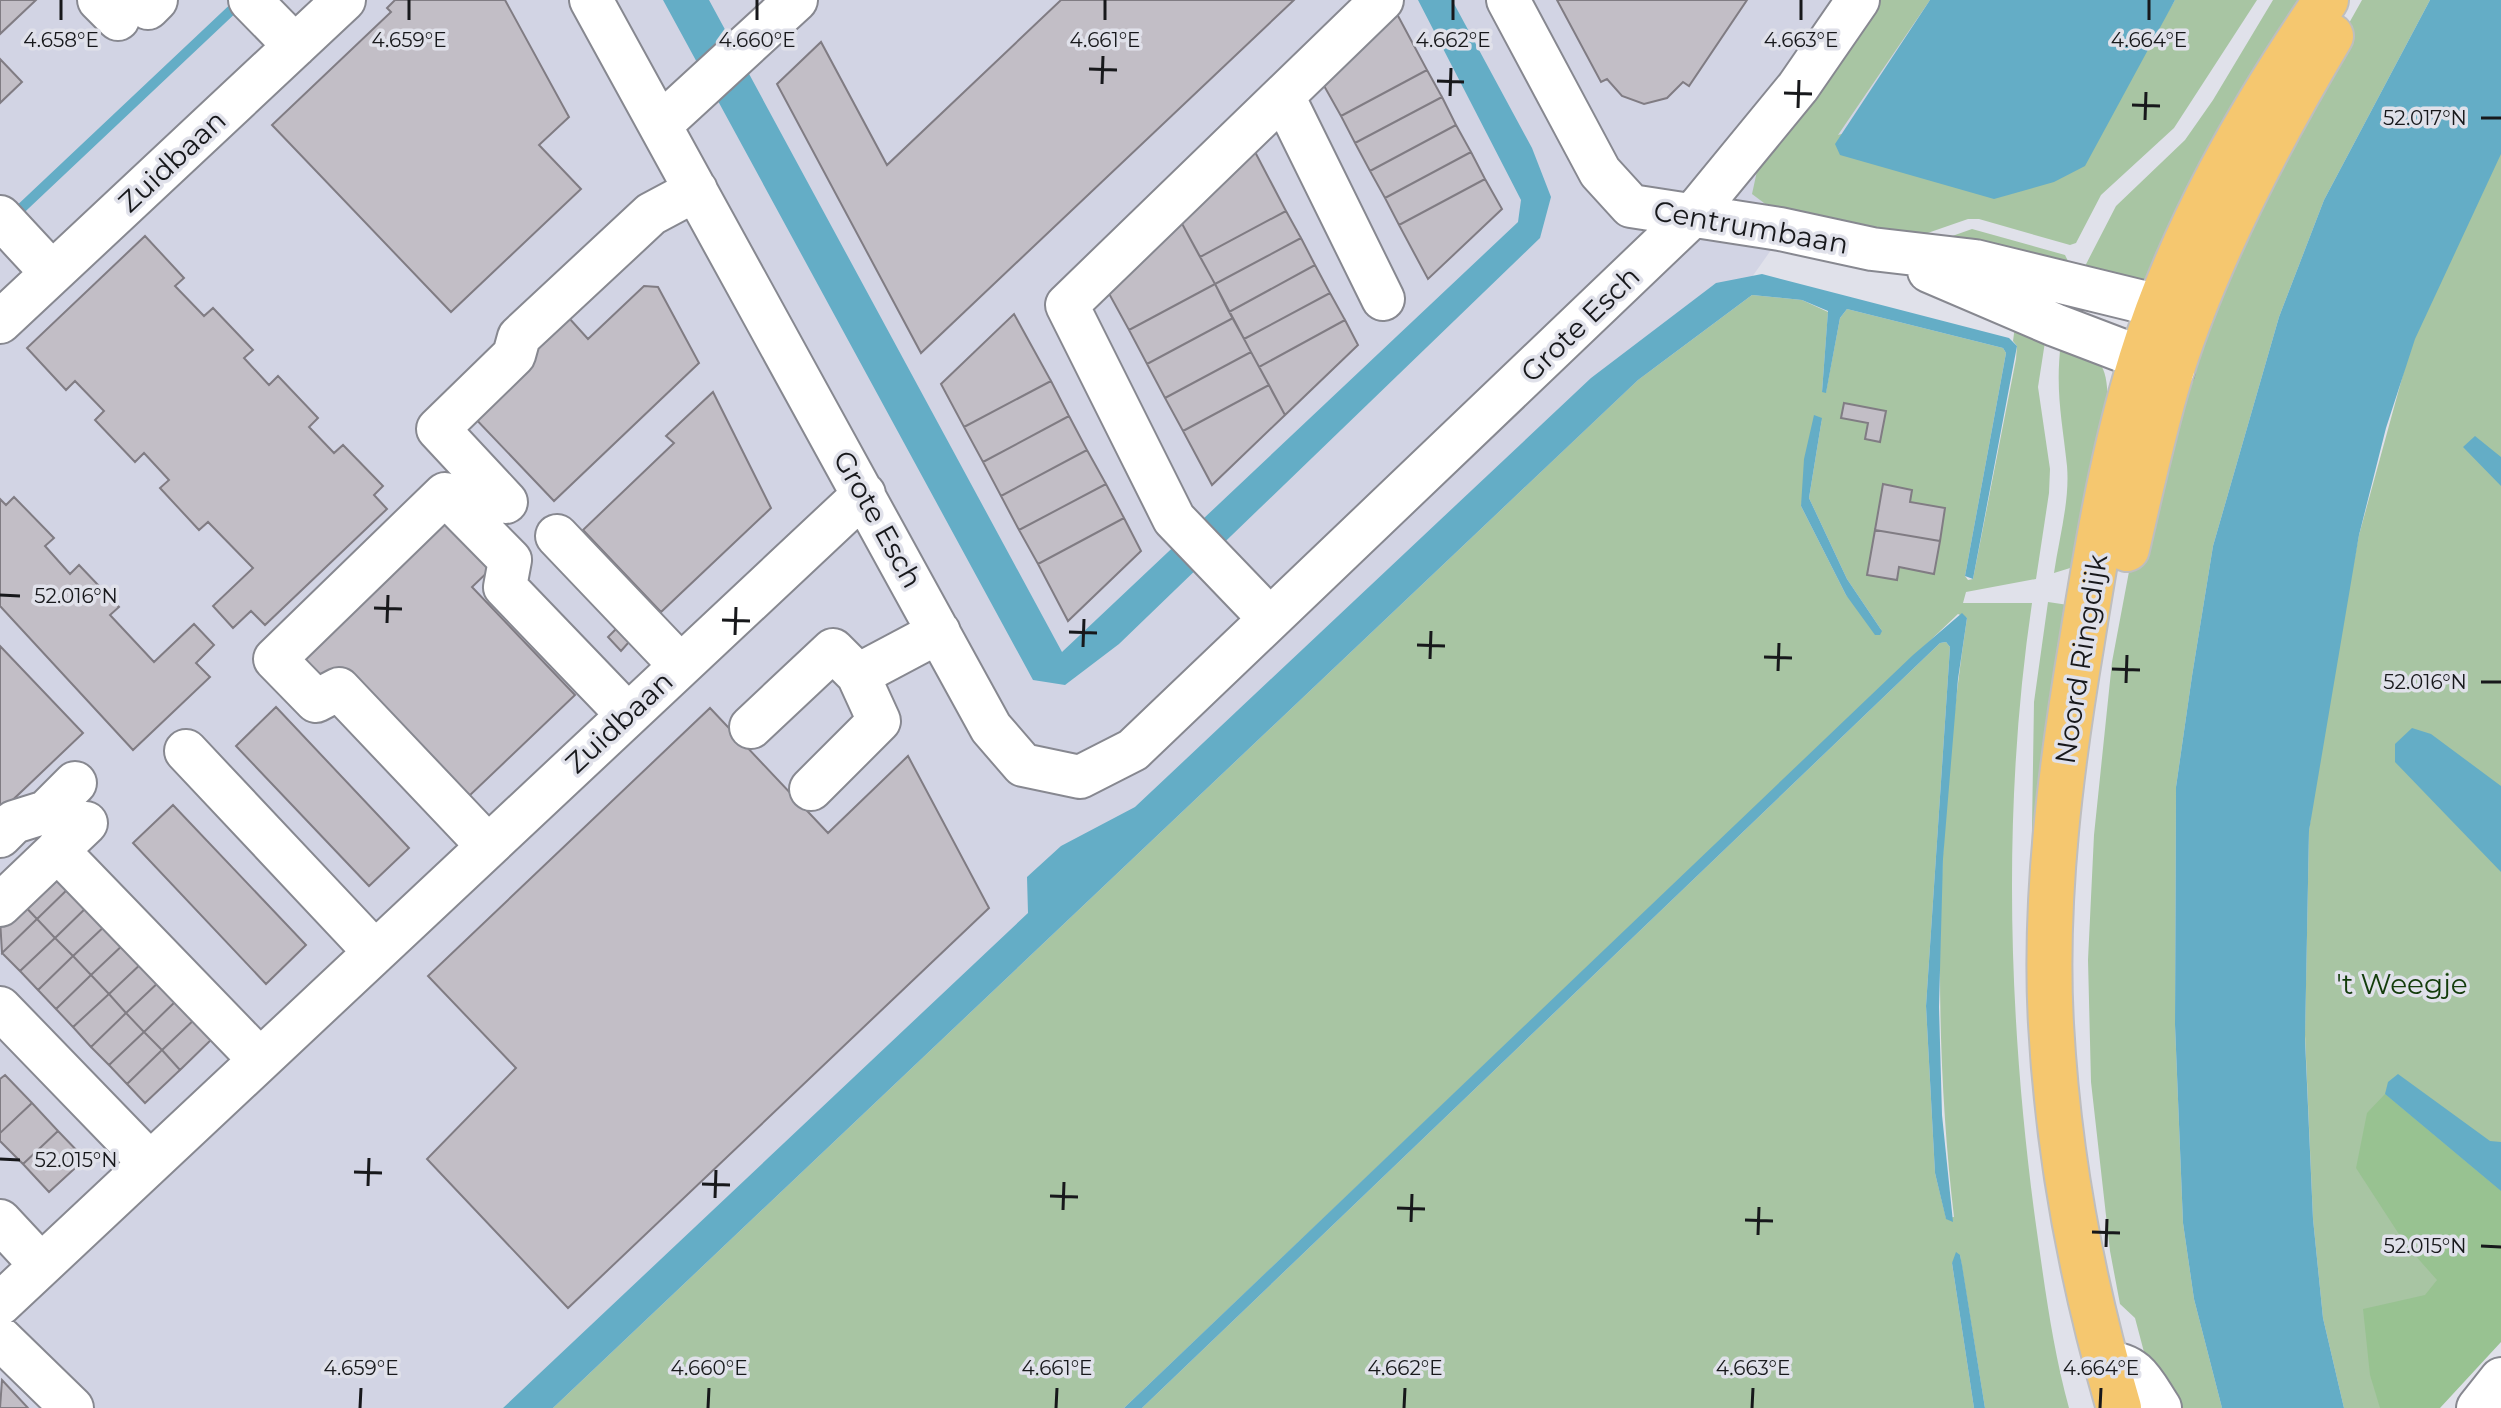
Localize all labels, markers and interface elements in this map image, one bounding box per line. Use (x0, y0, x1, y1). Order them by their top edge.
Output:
text: 4.658°E (23, 28, 99, 52)
text: 4.659°E (371, 28, 447, 52)
text: 4.660°E (718, 28, 796, 52)
text: 4.661°E (1070, 28, 1140, 52)
text: 4.662°E (1415, 28, 1491, 52)
text: 4.663°E (1764, 28, 1838, 52)
text: 4.664°E (2111, 28, 2187, 52)
street label: Zuidbaan (111, 103, 233, 219)
text: 52.017°N (2383, 106, 2467, 130)
street label: Centrumbaan (1651, 193, 1851, 261)
street label: Grote Esch (1514, 259, 1646, 389)
street label: Grote Esch (826, 444, 930, 594)
street label: Noord Ringdijk (2048, 551, 2114, 766)
text: 52.016°N (34, 584, 118, 608)
street label: Zuidbaan (558, 664, 680, 780)
text: 52.016°N (2383, 670, 2467, 694)
park label: 't Weegje (2336, 967, 2468, 1001)
text: 52.015°N (35, 1148, 117, 1172)
text: 52.015°N (2384, 1234, 2466, 1258)
text: 4.659°E (323, 1356, 399, 1380)
text: 4.660°E (670, 1356, 748, 1380)
text: 4.661°E (1022, 1356, 1092, 1380)
text: 4.662°E (1367, 1356, 1443, 1380)
text: 4.663°E (1716, 1356, 1790, 1380)
text: 4.664°E (2063, 1356, 2139, 1380)

